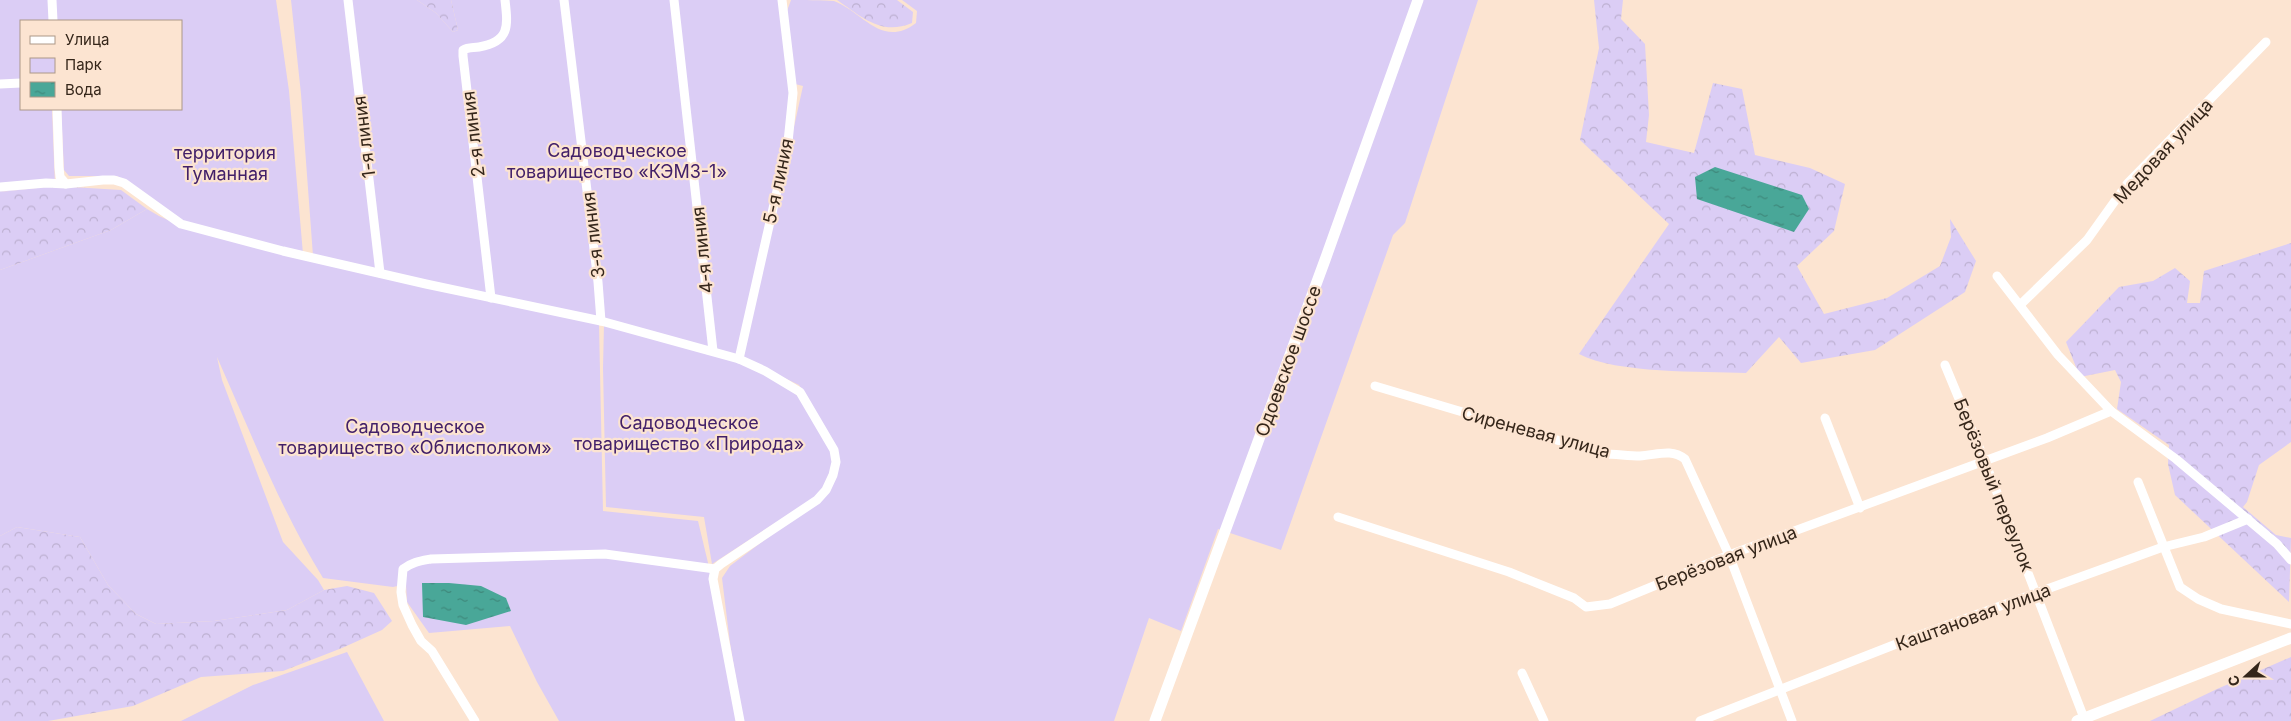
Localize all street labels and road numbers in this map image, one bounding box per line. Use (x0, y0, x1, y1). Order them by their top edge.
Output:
street label: 2-я линия (457, 90, 489, 178)
street label: Медовая улица (2109, 94, 2217, 208)
street label: 1-я линия (349, 95, 379, 179)
street label: 5-я линия (759, 136, 797, 226)
street label: 3-я линия (577, 191, 609, 279)
street label: 4-я линия (687, 206, 717, 294)
street label: Одоевское шоссе (1251, 283, 1325, 439)
street label: Берёзовый переулок (1950, 395, 2038, 575)
street label: Сиреневая улица (1459, 402, 1613, 462)
street label: Берёзовая улица (1652, 521, 1800, 595)
street label: Каштановая улица (1893, 579, 2053, 655)

